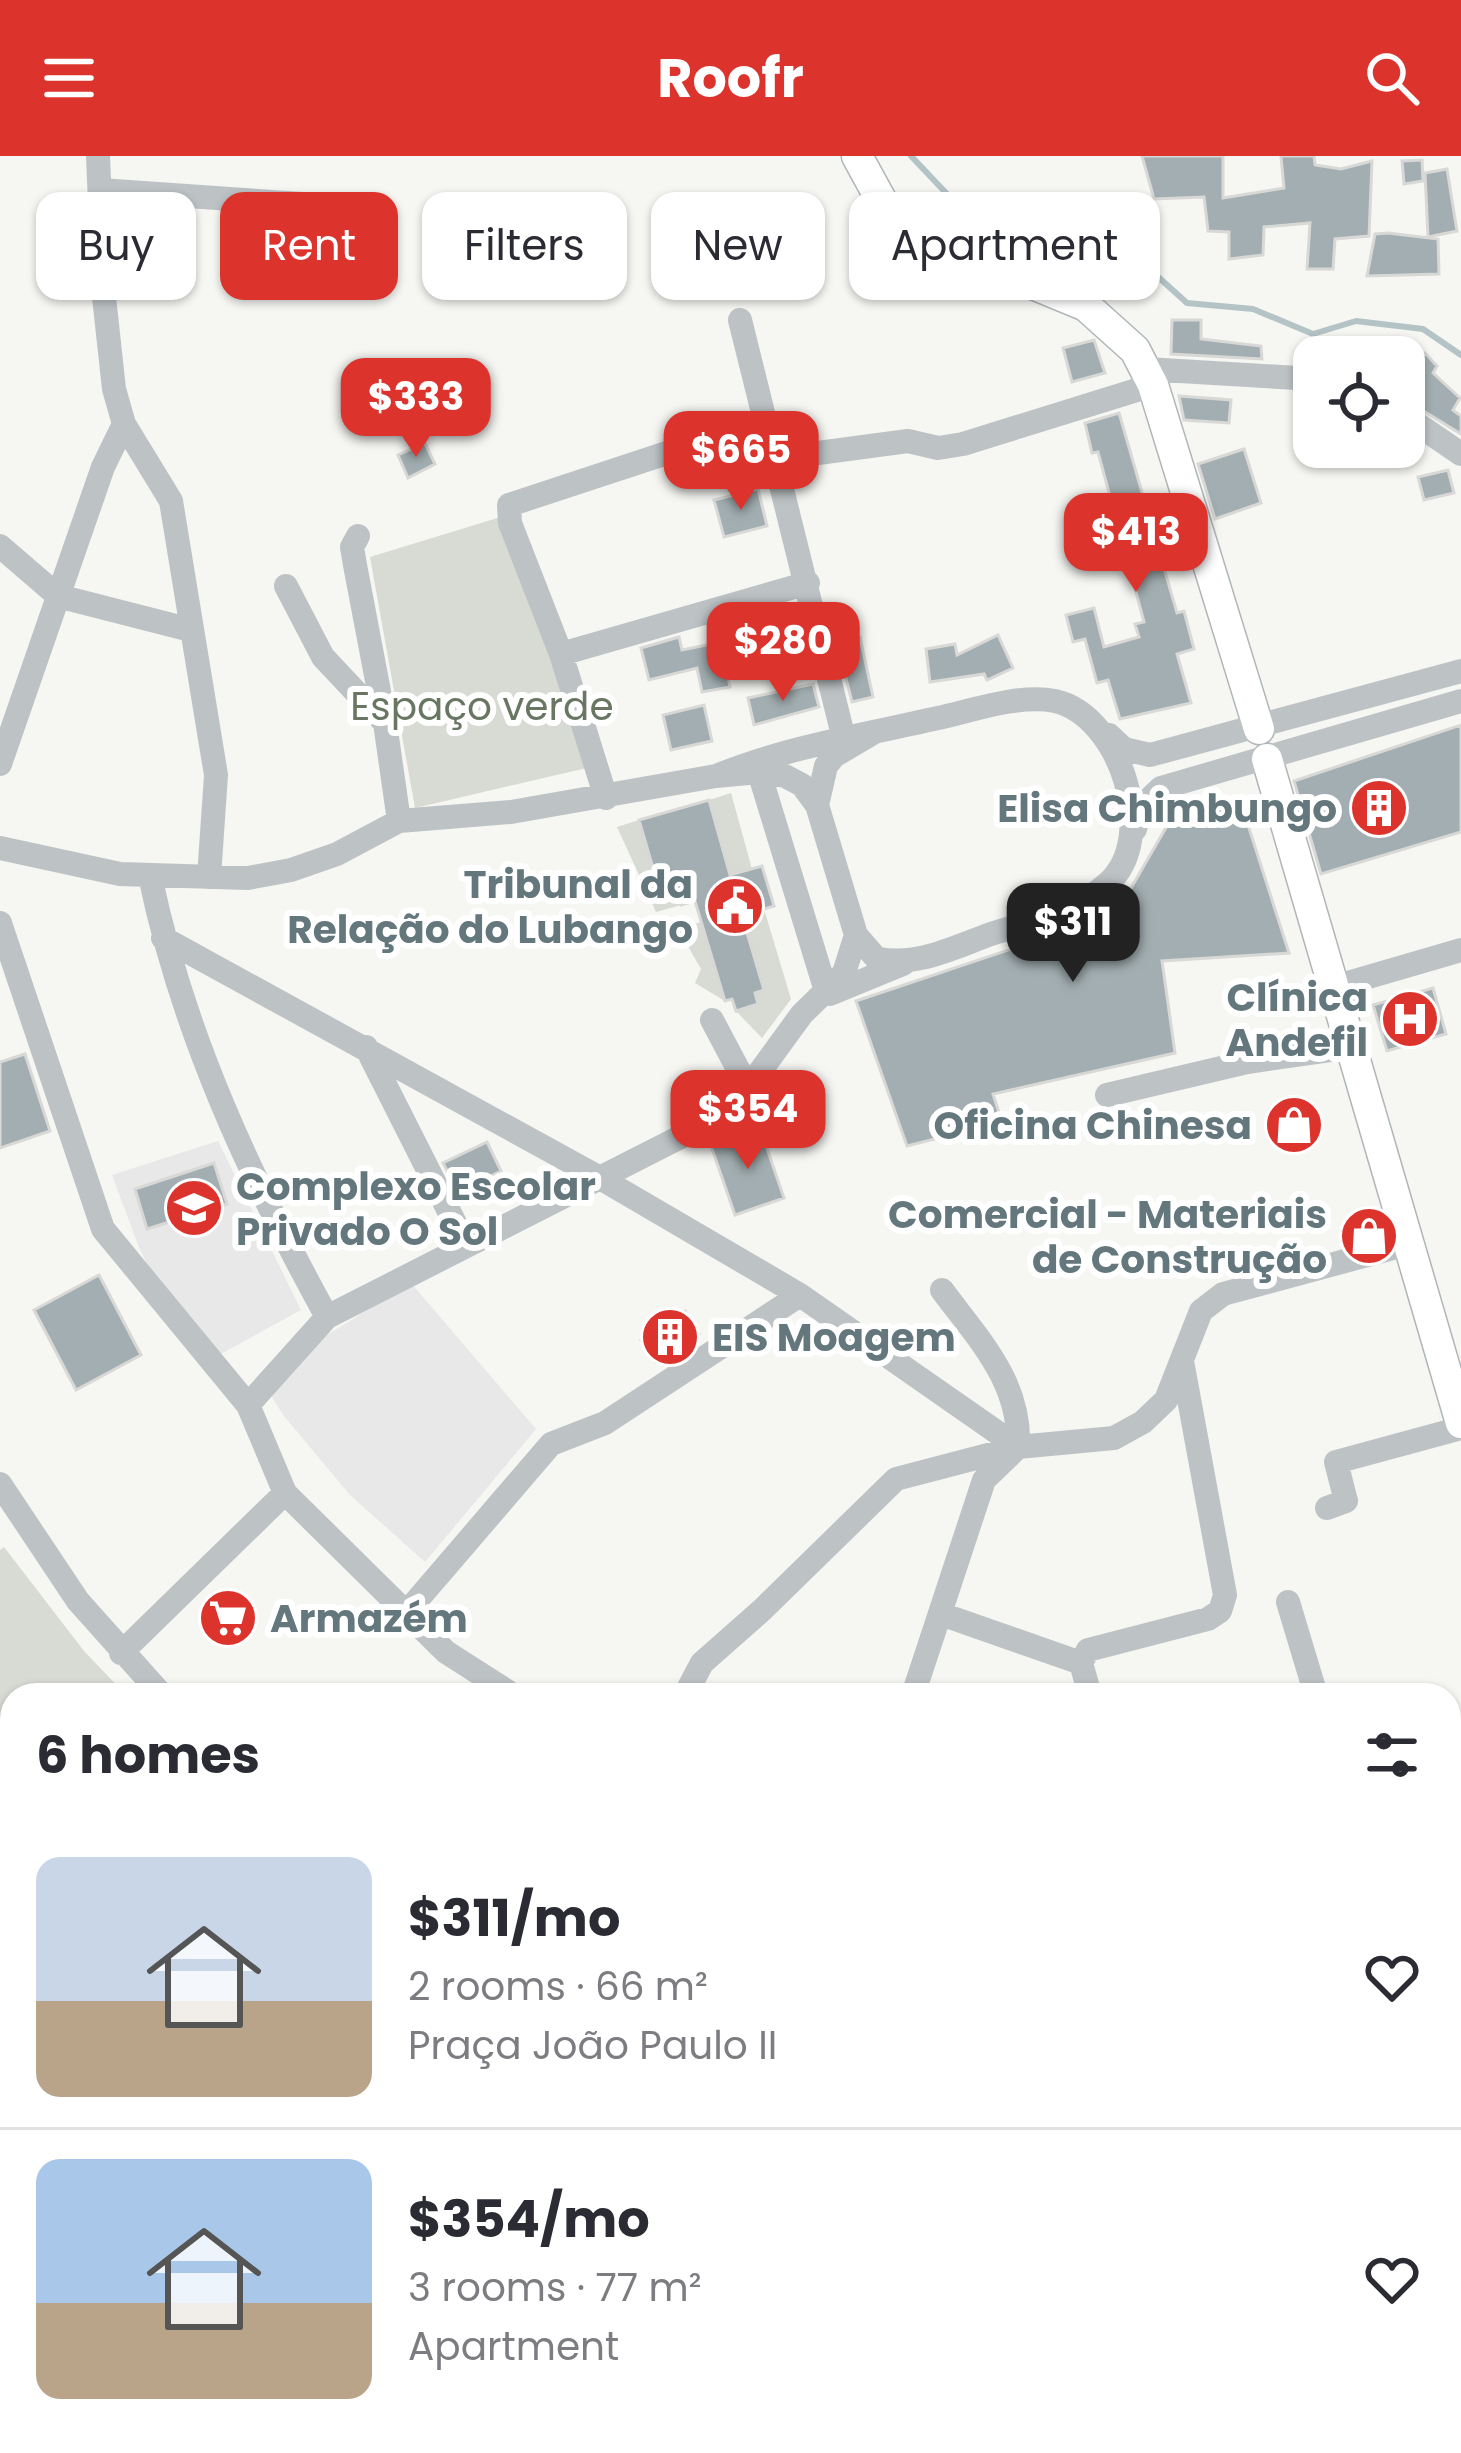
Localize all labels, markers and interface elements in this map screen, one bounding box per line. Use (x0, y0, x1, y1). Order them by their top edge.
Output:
text: Roofr (657, 40, 804, 116)
icon: menu (36, 45, 102, 111)
icon: search (1359, 45, 1425, 111)
chip: Buy (36, 192, 196, 300)
chip: Rent (220, 192, 398, 300)
chip: Filters (422, 192, 627, 300)
chip: New (651, 192, 825, 300)
chip: Apartment (849, 192, 1160, 300)
map controls (1293, 336, 1425, 468)
button: locate (1293, 336, 1425, 468)
pin: $333 (345, 358, 487, 460)
text: $333 (368, 369, 464, 424)
pin: $665 (670, 411, 812, 513)
text: $665 (691, 422, 791, 477)
pin: $413 (1065, 493, 1207, 595)
text: $413 (1091, 504, 1181, 559)
pin: $280 (712, 602, 854, 704)
text: $280 (734, 613, 832, 668)
park label: Espaço verde (350, 679, 614, 734)
building icon: Elisa Chimbungo (1348, 777, 1410, 839)
place label: Elisa Chimbungo (997, 781, 1337, 836)
place label: Tribunal da Relação do Lubango (287, 857, 693, 957)
public building icon: Tribunal da Relação do Lubango (704, 875, 766, 937)
pin: $311 (1002, 883, 1144, 985)
text: $311 (1034, 894, 1112, 949)
place label: Clínica Andefil (1225, 970, 1368, 1070)
hospital icon: Clínica Andefil (1379, 988, 1441, 1050)
pin: $354 (677, 1070, 819, 1172)
text: $354 (697, 1081, 799, 1136)
shop icon: Oficina Chinesa (1263, 1094, 1325, 1156)
place label: Oficina Chinesa (934, 1098, 1252, 1153)
place label: Complexo Escolar Privado O Sol (236, 1159, 596, 1259)
school or university icon: Complexo Escolar Privado O Sol (163, 1177, 225, 1239)
place label: Comercial - Materiais de Construção (888, 1187, 1327, 1287)
shop icon: Comercial - Materiais de Construção (1338, 1205, 1400, 1267)
building icon: EIS Moagem (639, 1306, 701, 1368)
place label: EIS Moagem (712, 1310, 956, 1365)
supermarket icon: Armazém (197, 1587, 259, 1649)
place label: Armazém (270, 1591, 468, 1646)
text: 6 homes (36, 1719, 260, 1791)
icon: filters (1359, 1722, 1425, 1788)
text: $311/mo (408, 1882, 620, 1954)
icon: home (132, 1905, 276, 2049)
icon: heart (1359, 1944, 1425, 2010)
text: 2 rooms · 66 m² (408, 1959, 708, 2014)
text: Praça João Paulo II (408, 2018, 777, 2073)
text: $354/mo (408, 2183, 650, 2255)
icon: home (132, 2207, 276, 2351)
icon: heart (1359, 2246, 1425, 2312)
text: 3 rooms · 77 m² (408, 2260, 702, 2315)
text: Apartment (408, 2319, 619, 2374)

